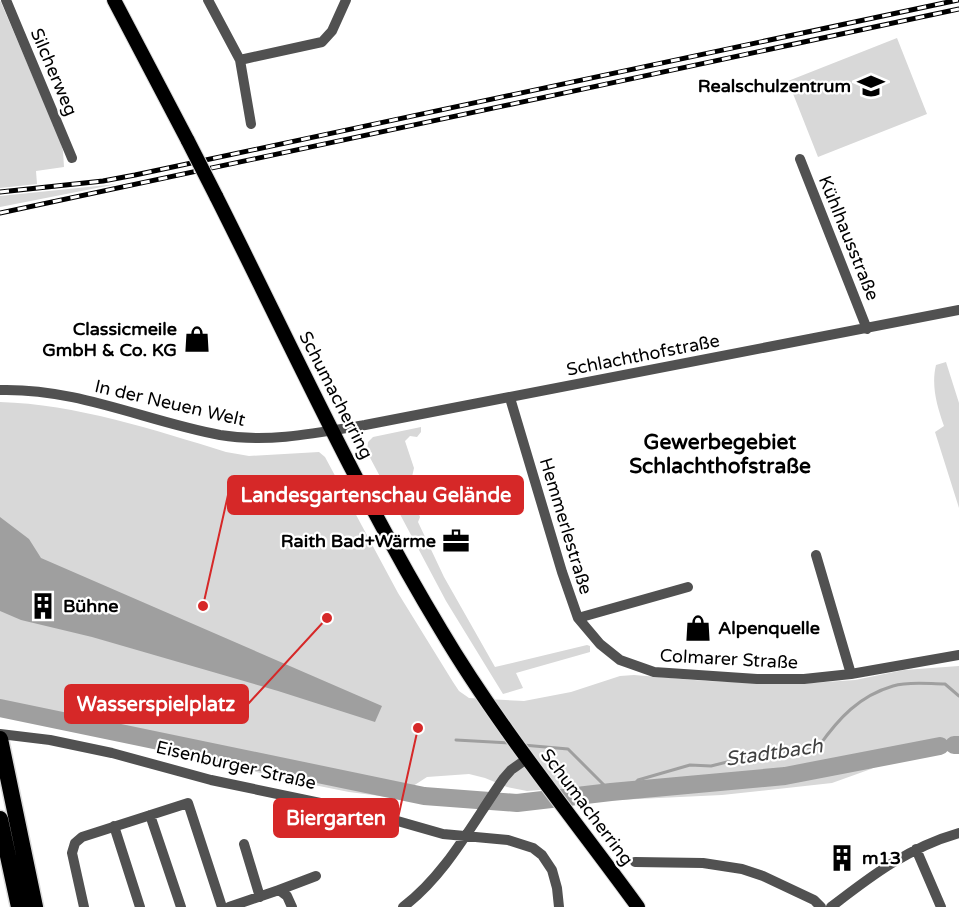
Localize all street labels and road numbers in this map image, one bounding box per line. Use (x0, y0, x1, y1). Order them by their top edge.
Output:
street label: Silcherweg (26, 25, 82, 119)
street label: Kühlhausstraße (814, 172, 884, 304)
street label: Schumacherring (294, 327, 378, 463)
street label: Schlachthofstraße (564, 329, 722, 381)
street label: In der Neuen Welt (93, 375, 248, 431)
street label: Hemmerlestraße (535, 455, 597, 597)
street label: Colmarer Straße (659, 644, 799, 674)
street label: Eisenburger Straße (154, 736, 318, 794)
street label: Schumacherring (536, 744, 638, 870)

